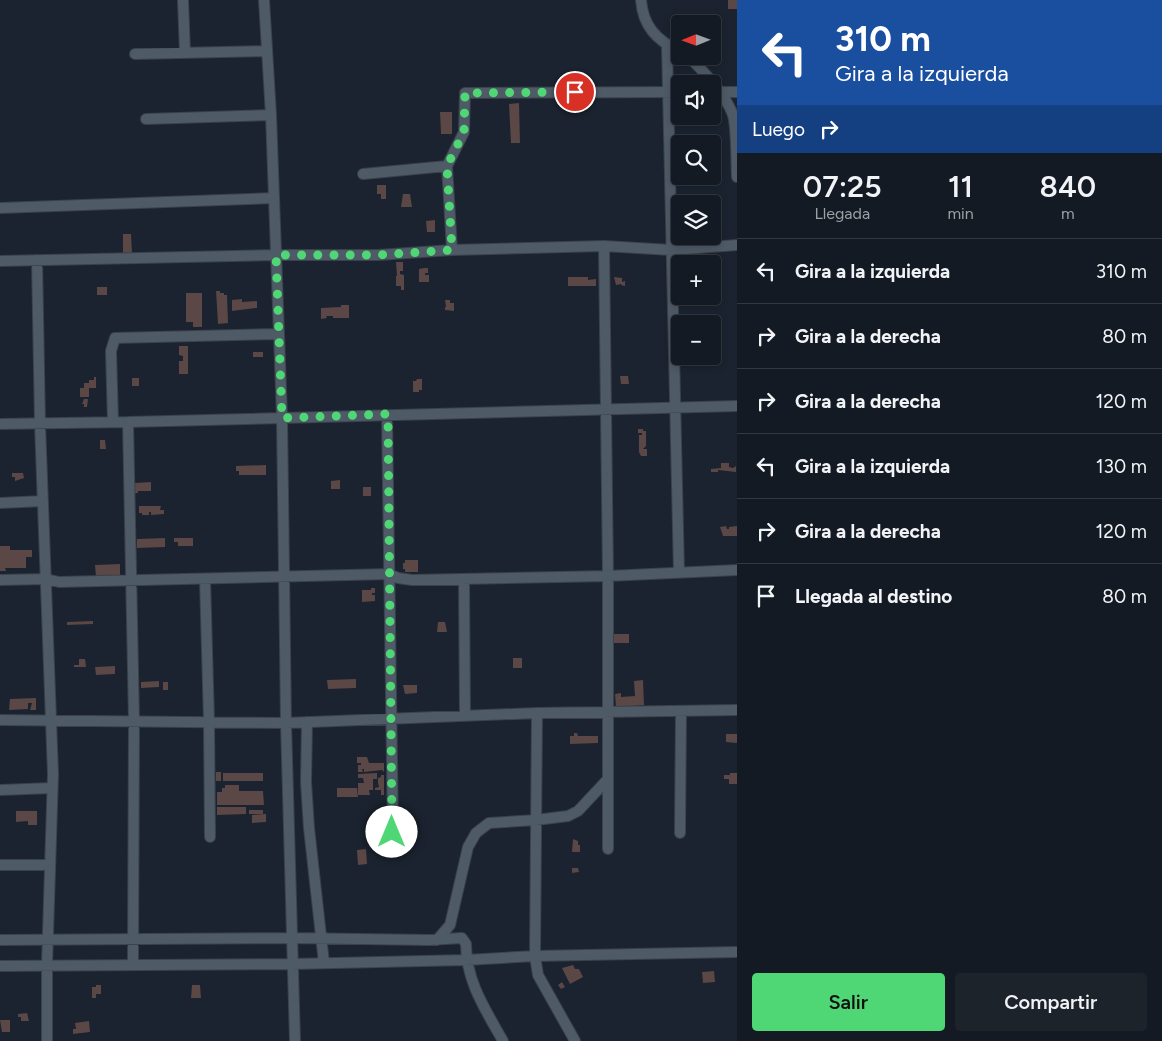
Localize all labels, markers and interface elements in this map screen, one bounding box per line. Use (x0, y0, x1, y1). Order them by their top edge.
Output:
north arrow (671, 15, 721, 65)
map controls (671, 15, 721, 365)
text: 310 m (835, 18, 931, 60)
icon: left (752, 20, 817, 85)
text: Gira a la izquierda (835, 60, 1009, 87)
pin (554, 71, 596, 113)
button: sound (671, 75, 721, 125)
icon: arrive (561, 78, 589, 106)
icon: right (815, 115, 843, 143)
text: Luego (752, 118, 805, 141)
button: search (671, 135, 721, 185)
text: 07:25 (803, 168, 882, 205)
text: 11 (948, 168, 973, 205)
text: 840 (1040, 168, 1096, 205)
button: layers (671, 195, 721, 245)
text: Llegada (814, 204, 870, 223)
text: min (947, 204, 974, 223)
text: m (1061, 204, 1075, 223)
button: + (671, 255, 721, 305)
icon: left (752, 257, 780, 285)
text: Gira a la izquierda (795, 260, 950, 283)
text: 310 m (1096, 260, 1147, 283)
button: − (671, 315, 721, 365)
icon: right (752, 322, 780, 350)
text: Gira a la derecha (795, 325, 941, 348)
text: 80 m (1102, 325, 1147, 348)
icon: right (752, 387, 780, 415)
text: Gira a la derecha (795, 390, 941, 413)
text: 120 m (1095, 390, 1147, 413)
icon: left (752, 452, 780, 480)
text: Gira a la izquierda (795, 455, 950, 478)
text: 130 m (1096, 455, 1147, 478)
icon: right (752, 517, 780, 545)
text: Gira a la derecha (795, 520, 941, 543)
text: 120 m (1095, 520, 1147, 543)
icon: arrive (752, 582, 780, 610)
text: Llegada al destino (795, 585, 952, 608)
text: 80 m (1102, 585, 1147, 608)
position arrow (365, 805, 417, 857)
button: Salir (752, 973, 945, 1031)
button: Compartir (955, 973, 1147, 1031)

